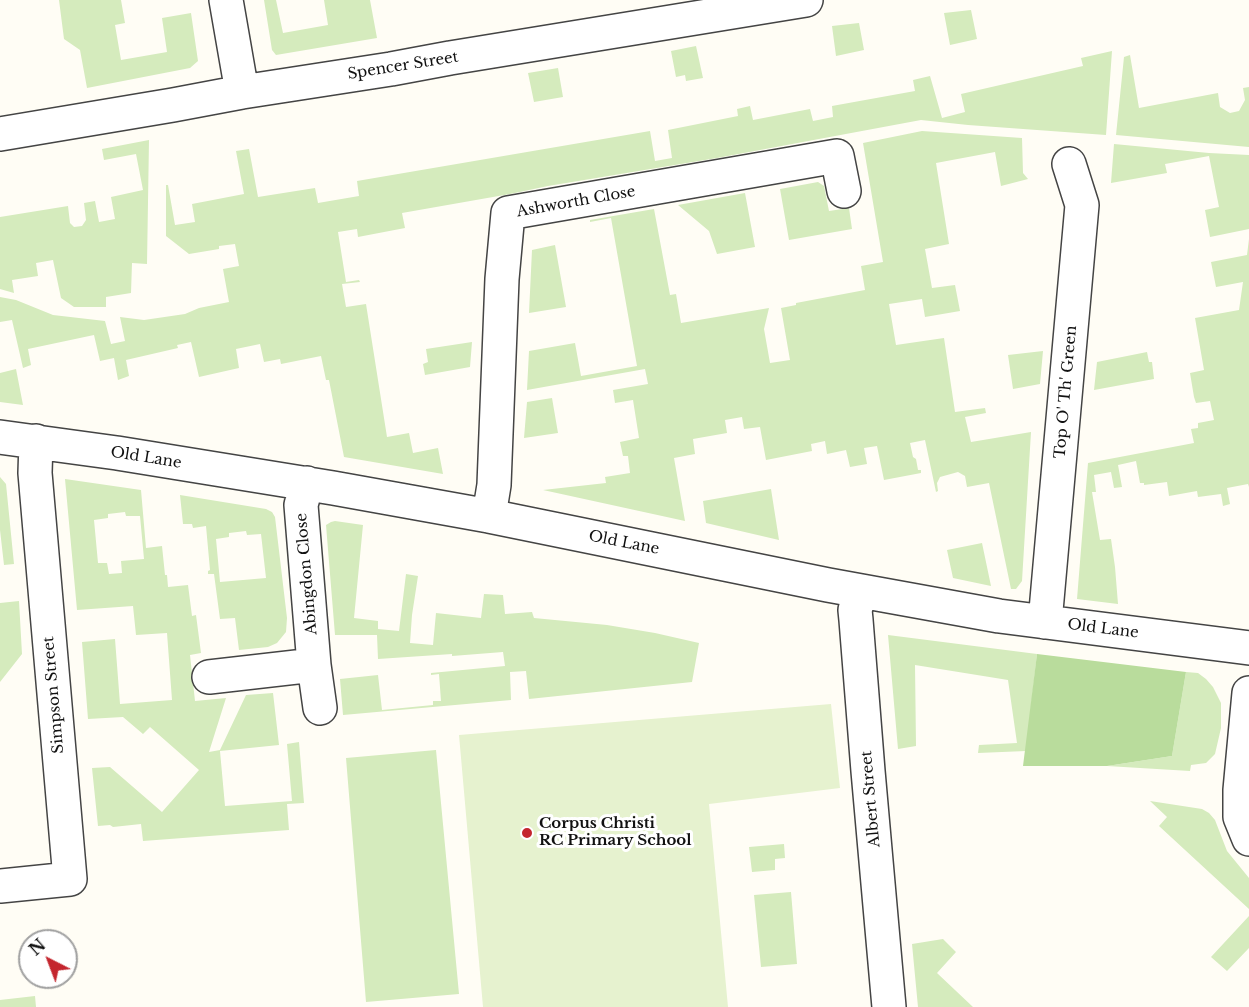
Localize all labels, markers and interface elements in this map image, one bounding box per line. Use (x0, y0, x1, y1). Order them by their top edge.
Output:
street label: Spencer Street (346, 48, 460, 84)
street label: Ashworth Close (515, 183, 637, 221)
street label: Top O' Th' Green (1051, 325, 1081, 459)
street label: Old Lane (109, 444, 183, 472)
street label: Abingdon Close (293, 512, 321, 636)
street label: Old Lane (587, 527, 661, 559)
street label: Old Lane (1066, 616, 1140, 642)
street label: Simpson Street (40, 636, 68, 754)
street label: Albert Street (858, 750, 884, 848)
place label: Corpus Christi RC Primary School (539, 815, 692, 850)
marker: Corpus Christi RC Primary School (520, 826, 534, 840)
north arrow (18, 929, 78, 989)
text: N (25, 935, 50, 960)

